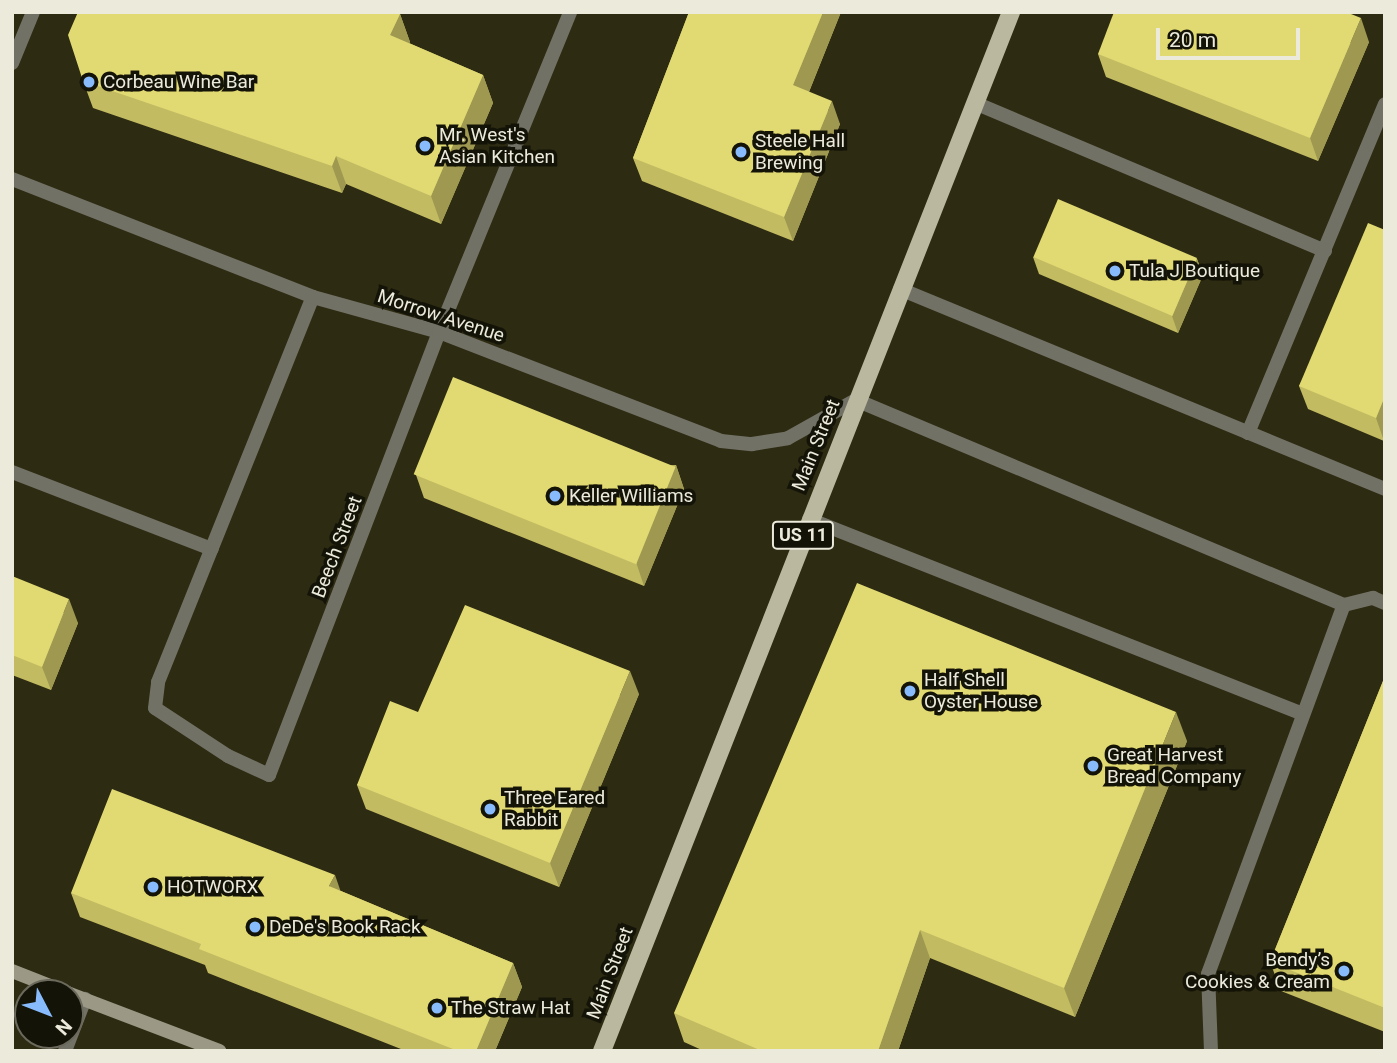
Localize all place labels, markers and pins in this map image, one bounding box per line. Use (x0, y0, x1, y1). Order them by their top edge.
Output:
place label: Corbeau Wine Bar (103, 71, 254, 93)
marker: Corbeau Wine Bar (81, 74, 97, 90)
place label: Mr. West's Asian Kitchen (439, 124, 555, 168)
place label: Steele Hall Brewing (755, 130, 845, 174)
marker: Mr. West's Asian Kitchen (417, 138, 433, 154)
marker: Steele Hall Brewing (733, 144, 749, 160)
place label: Tula J Boutique (1129, 260, 1260, 282)
marker: Tula J Boutique (1107, 263, 1123, 279)
place label: Keller Williams (569, 485, 693, 507)
marker: Keller Williams (547, 488, 563, 504)
place label: Half Shell Oyster House (924, 669, 1038, 713)
marker: Half Shell Oyster House (902, 683, 918, 699)
place label: Great Harvest Bread Company (1107, 744, 1241, 788)
marker: Great Harvest Bread Company (1085, 758, 1101, 774)
place label: Three Eared Rabbit (504, 787, 605, 831)
marker: Three Eared Rabbit (482, 801, 498, 817)
place label: HOTWORX (167, 876, 258, 898)
marker: HOTWORX (145, 879, 161, 895)
place label: DeDe's Book Rack (269, 916, 421, 938)
marker: DeDe's Book Rack (247, 919, 263, 935)
place label: Bendy’s Cookies & Cream (1185, 949, 1330, 993)
marker: Bendy’s Cookies & Cream (1336, 963, 1352, 979)
place label: The Straw Hat (451, 997, 571, 1019)
marker: The Straw Hat (429, 1000, 445, 1016)

